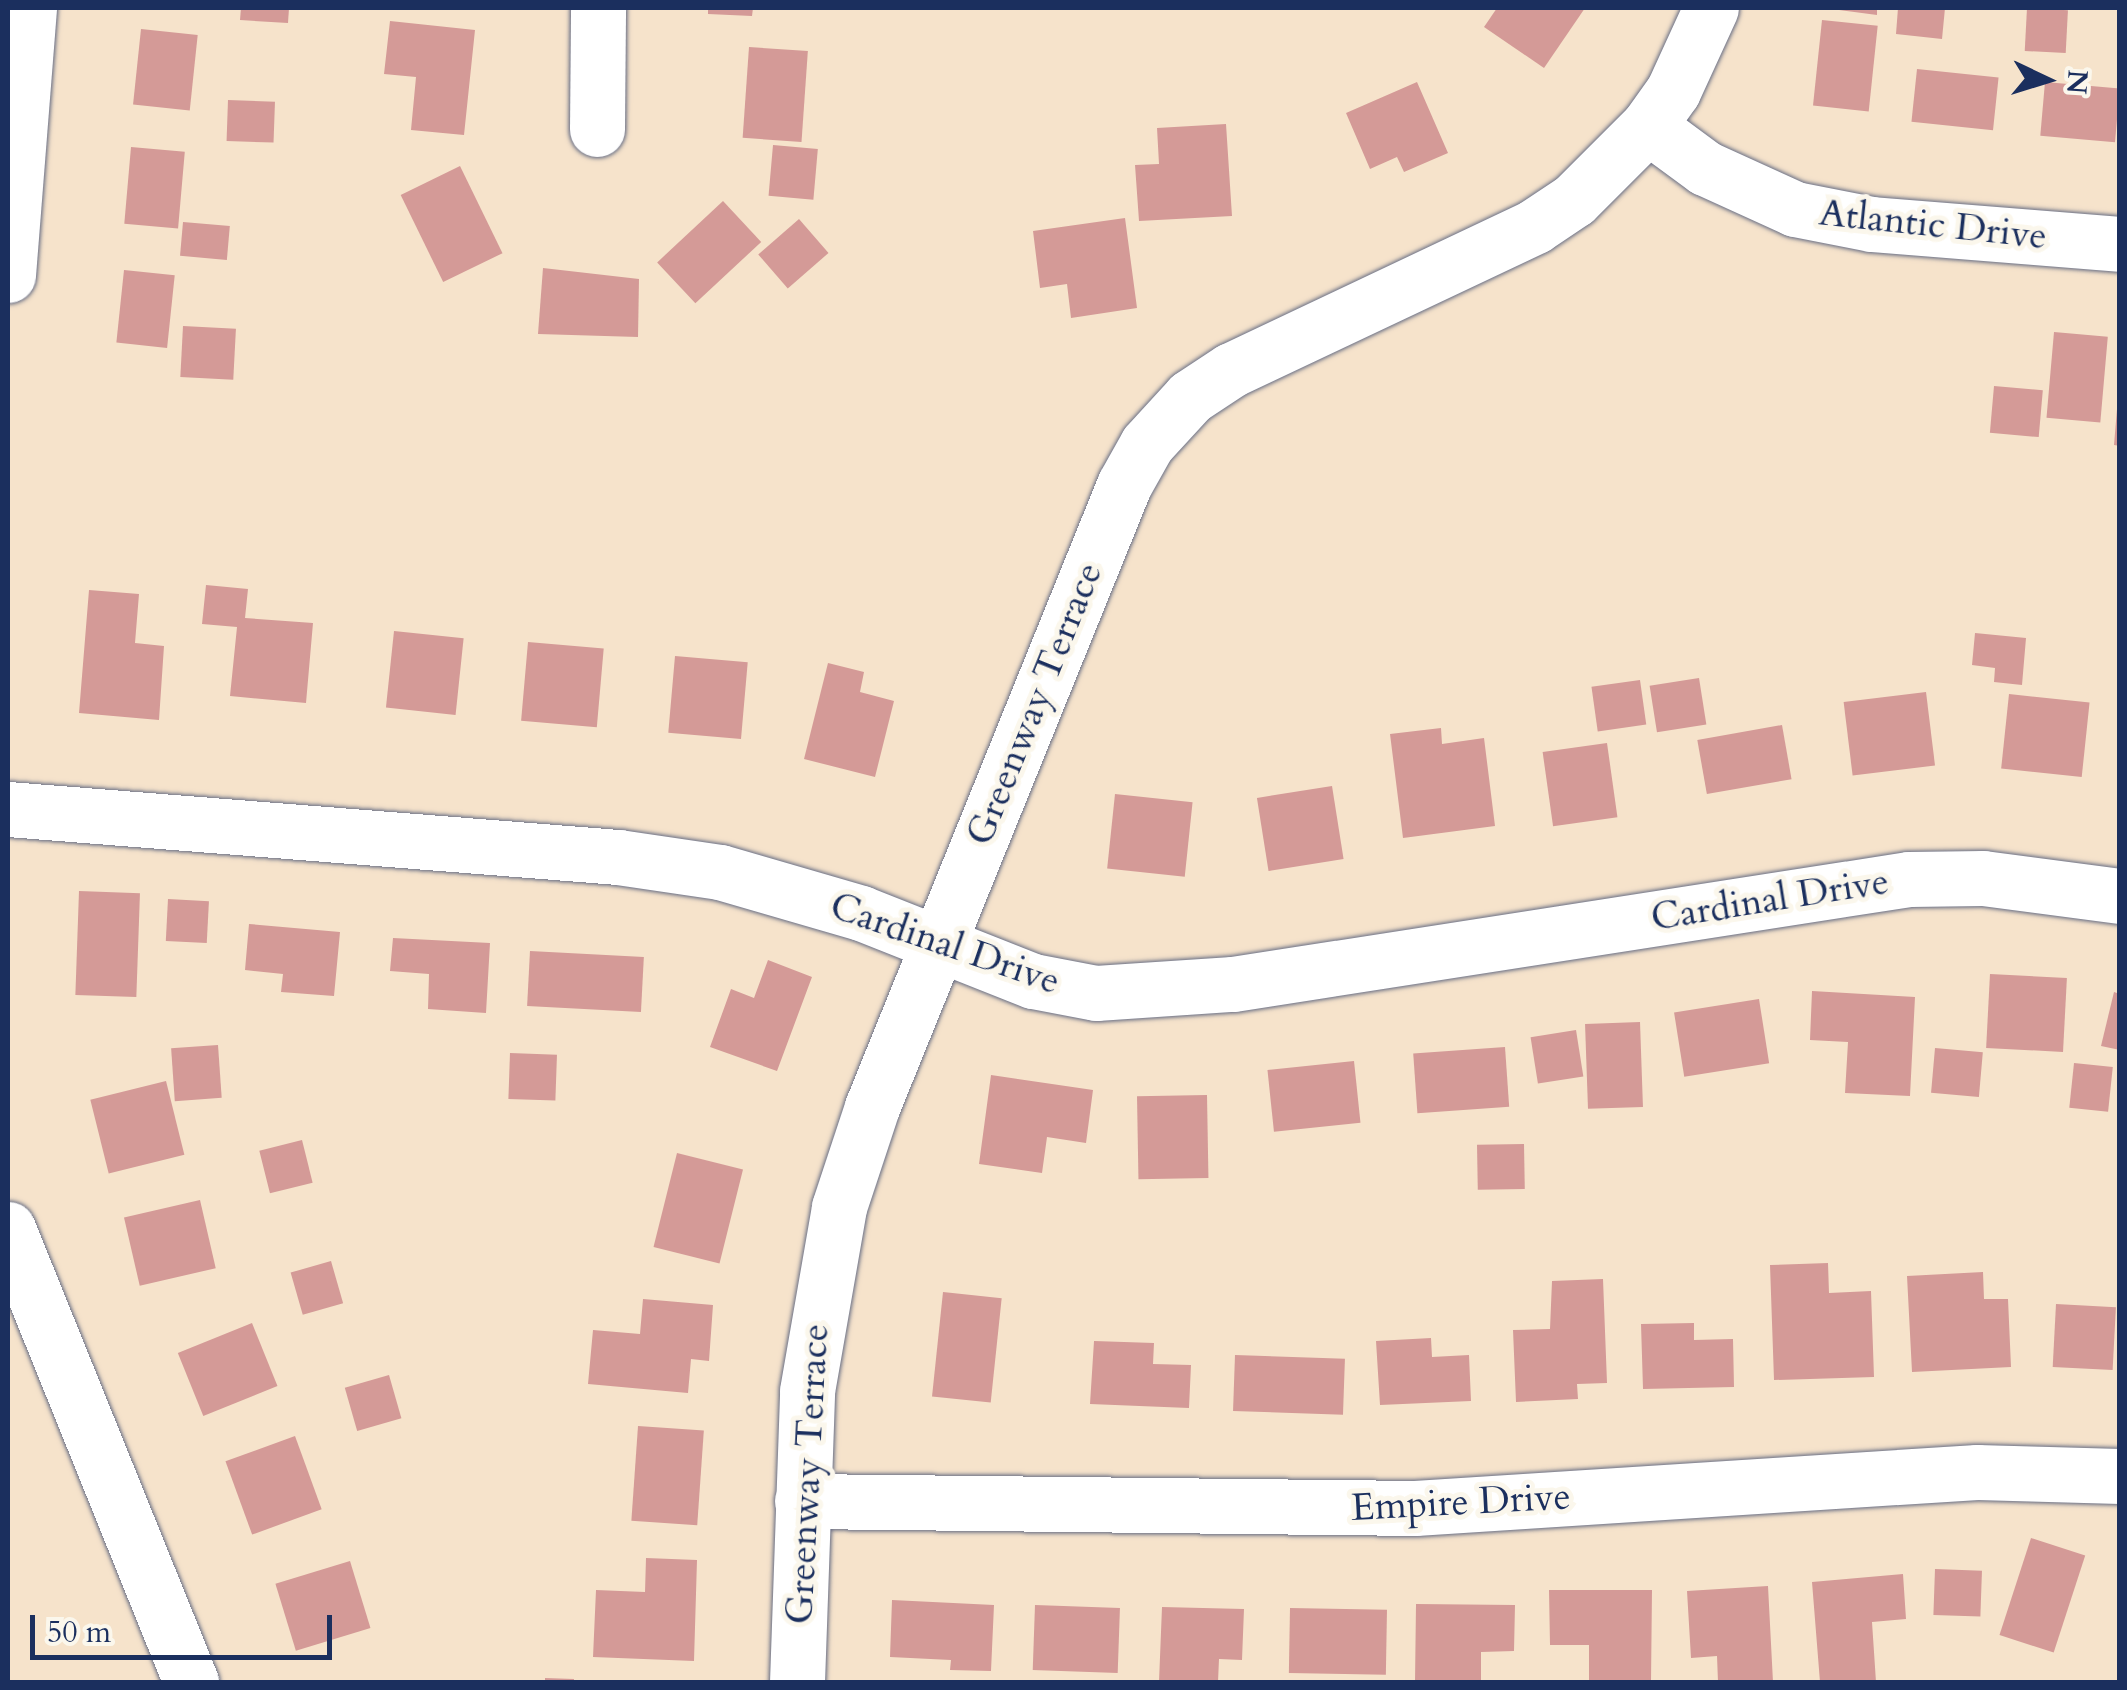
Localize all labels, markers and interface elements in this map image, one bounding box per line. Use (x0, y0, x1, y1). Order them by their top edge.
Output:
north arrow (1997, 30, 2097, 130)
text: N (2057, 69, 2097, 96)
street label: Atlantic Drive (1817, 190, 2049, 260)
street label: Greenway Terrace (957, 556, 1113, 852)
street label: Cardinal Drive (1648, 859, 1892, 941)
street label: Cardinal Drive (824, 883, 1066, 1005)
street label: Greenway Terrace (777, 1322, 839, 1626)
street label: Empire Drive (1350, 1474, 1572, 1532)
scale bar (35, 1595, 338, 1657)
text: 50 m (47, 1612, 111, 1653)

